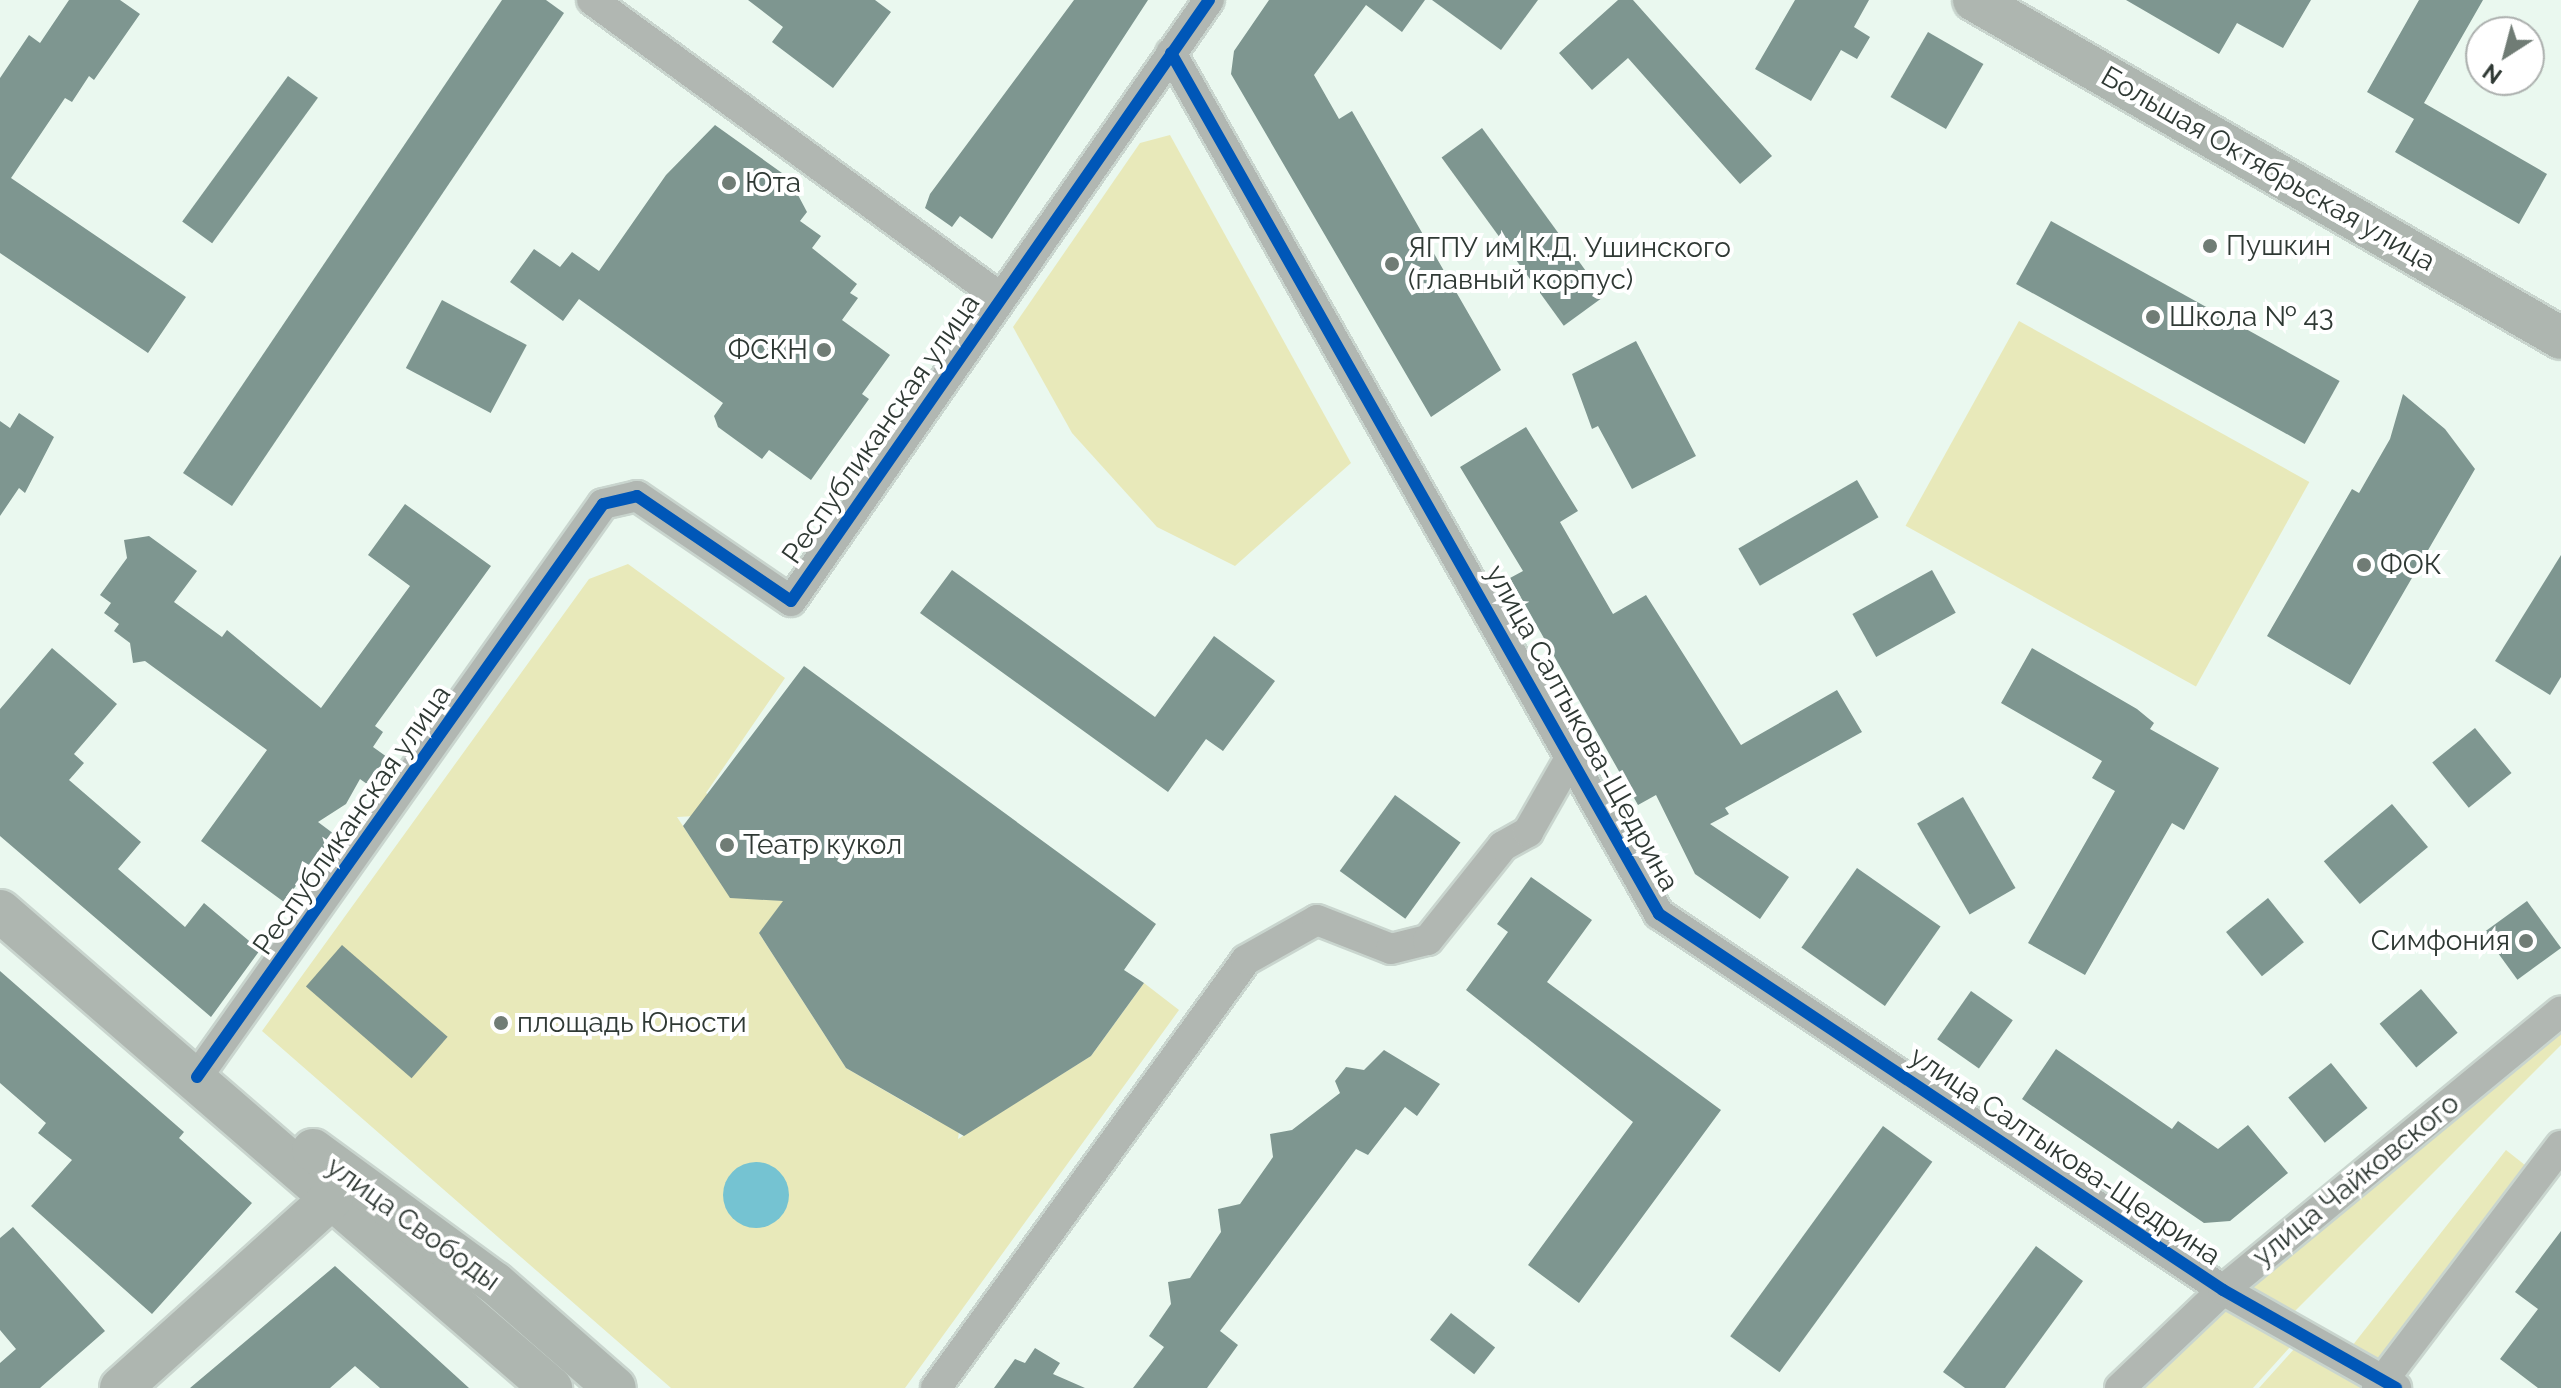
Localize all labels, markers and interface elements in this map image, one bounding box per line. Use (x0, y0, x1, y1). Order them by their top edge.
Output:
north arrow (2465, 16, 2545, 96)
text: N (2478, 58, 2507, 89)
street label: Большая Октябрьская улица (2095, 59, 2441, 279)
place label: Юта (745, 166, 801, 200)
marker: Юта (720, 174, 738, 192)
place label: Пушкин (2226, 229, 2331, 263)
place label: ЯГПУ им К.Д. Ушинского (главный корпус) (1408, 231, 1731, 297)
marker: Пушкин (2201, 237, 2219, 255)
marker: ЯГПУ им К.Д. Ушинского (главный корпус) (1383, 255, 1401, 273)
street label: Республиканская улица (775, 287, 987, 571)
place label: Школа № 43 (2169, 300, 2334, 334)
marker: Школа № 43 (2144, 308, 2162, 326)
place label: ФСКН (728, 333, 808, 367)
marker: ФСКН (815, 341, 833, 359)
place label: ФОК (2380, 548, 2441, 582)
marker: ФОК (2355, 556, 2373, 574)
street label: улица Салтыкова-Щедрина (1478, 559, 1686, 897)
street label: Республиканская улица (246, 678, 458, 962)
place label: Театр кукол (743, 828, 902, 862)
marker: Театр кукол (718, 836, 736, 854)
place label: Симфония (2371, 924, 2510, 958)
marker: Симфония (2517, 932, 2535, 950)
place label: площадь Юности (517, 1006, 747, 1040)
marker: площадь Юности (492, 1014, 510, 1032)
street label: улица Салтыкова-Щедрина (1903, 1039, 2227, 1273)
street label: улица Чайковского (2246, 1087, 2466, 1273)
street label: улица Свободы (320, 1150, 506, 1298)

